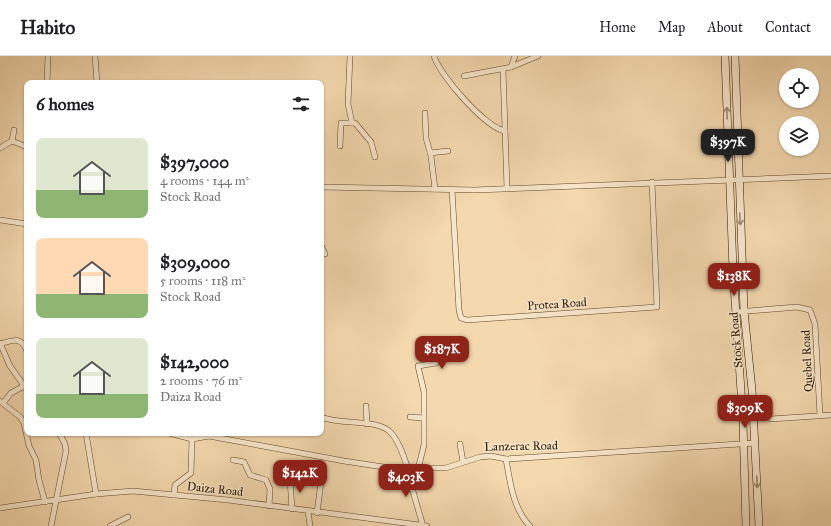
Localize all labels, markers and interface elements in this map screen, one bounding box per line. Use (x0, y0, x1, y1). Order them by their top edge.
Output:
text: Habito (20, 16, 75, 39)
text: Home (599, 19, 636, 36)
text: Map (658, 19, 685, 36)
text: About (707, 19, 743, 36)
text: Contact (765, 19, 811, 36)
map controls (779, 68, 819, 156)
button: locate (779, 68, 819, 108)
icon: filters (290, 93, 312, 115)
text: 6 homes (36, 94, 94, 115)
one-way arrow (723, 107, 731, 120)
button: layers (779, 116, 819, 156)
pin: $397K (700, 129, 756, 163)
text: $397K (710, 134, 746, 150)
text: $397,000 (160, 152, 229, 173)
icon: home (68, 154, 116, 202)
text: 4 rooms · 144 m² (160, 173, 249, 189)
text: Stock Road (160, 189, 221, 205)
one-way arrow (736, 212, 744, 225)
text: $309,000 (160, 252, 230, 273)
icon: home (68, 254, 116, 302)
pin: $138K (706, 263, 762, 297)
text: $138K (717, 268, 751, 284)
text: 5 rooms · 118 m² (160, 273, 246, 289)
text: Stock Road (160, 289, 221, 305)
street label: Protea Road (527, 295, 587, 313)
street label: Stock Road (727, 311, 745, 369)
street label: Quebel Road (798, 330, 816, 392)
pin: $187K (414, 336, 470, 370)
text: $187K (424, 341, 460, 357)
text: $142,000 (160, 352, 229, 373)
icon: home (68, 354, 116, 402)
text: 2 rooms · 76 m² (160, 373, 242, 389)
text: Daiza Road (160, 389, 221, 405)
pin: $309K (717, 395, 773, 429)
text: $309K (727, 400, 763, 416)
street label: Lanzerac Road (484, 438, 558, 454)
pin: $142K (272, 460, 328, 494)
pin: $403K (378, 464, 434, 498)
text: $142K (282, 465, 318, 481)
text: $403K (387, 469, 425, 485)
one-way arrow (753, 475, 760, 488)
street label: Daiza Road (186, 479, 244, 499)

